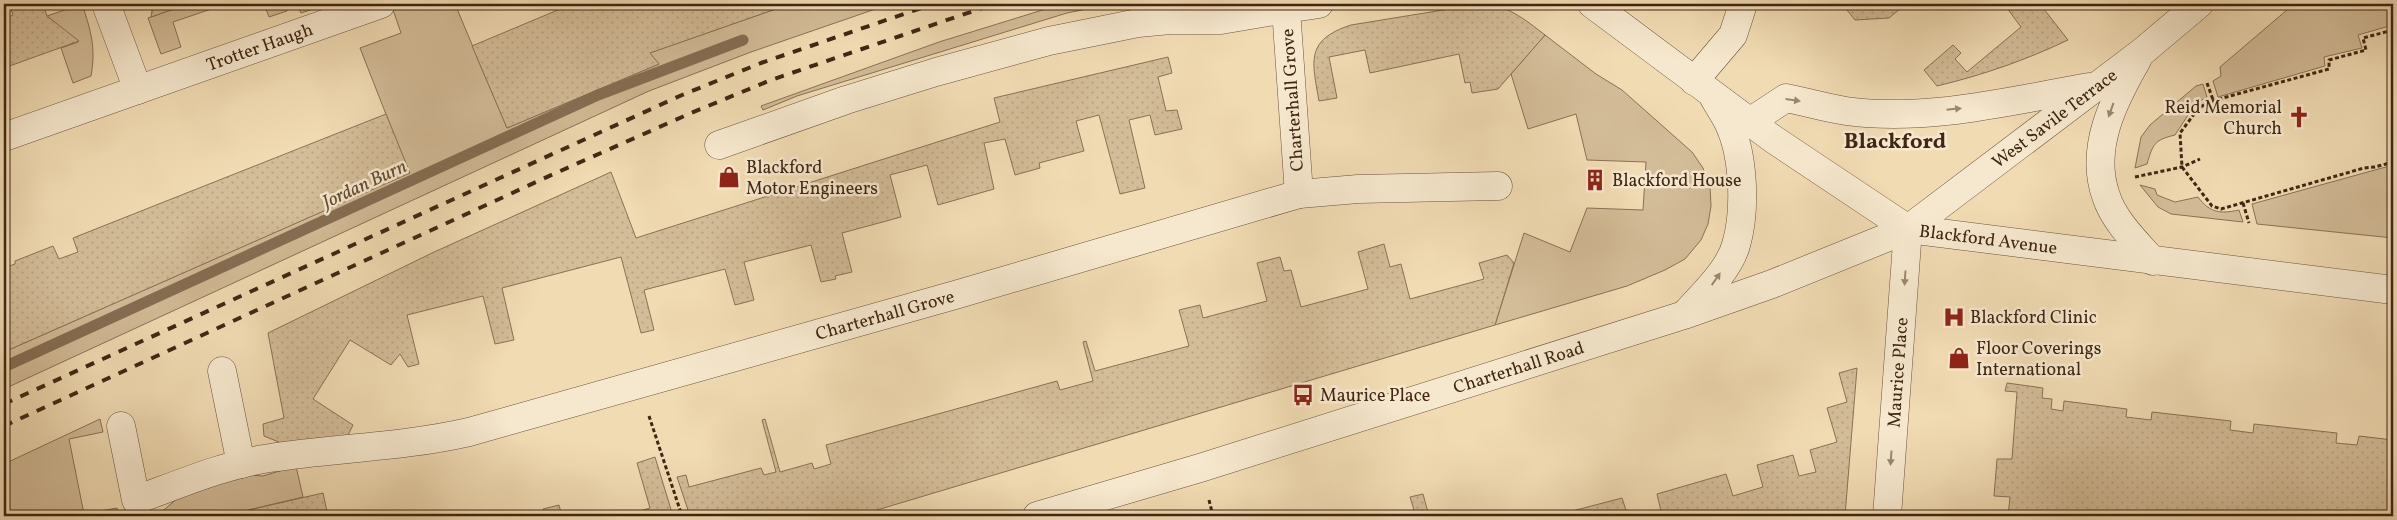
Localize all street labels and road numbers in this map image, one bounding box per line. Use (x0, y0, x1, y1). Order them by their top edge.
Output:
street label: Trotter Haugh (203, 18, 317, 79)
street label: Charterhall Grove (1276, 28, 1311, 172)
street label: West Savile Terrace (1987, 64, 2123, 175)
street label: Blackford Avenue (1918, 220, 2059, 262)
street label: Charterhall Grove (813, 285, 958, 348)
street label: Maurice Place (1883, 316, 1916, 429)
street label: Charterhall Road (1450, 336, 1588, 401)

